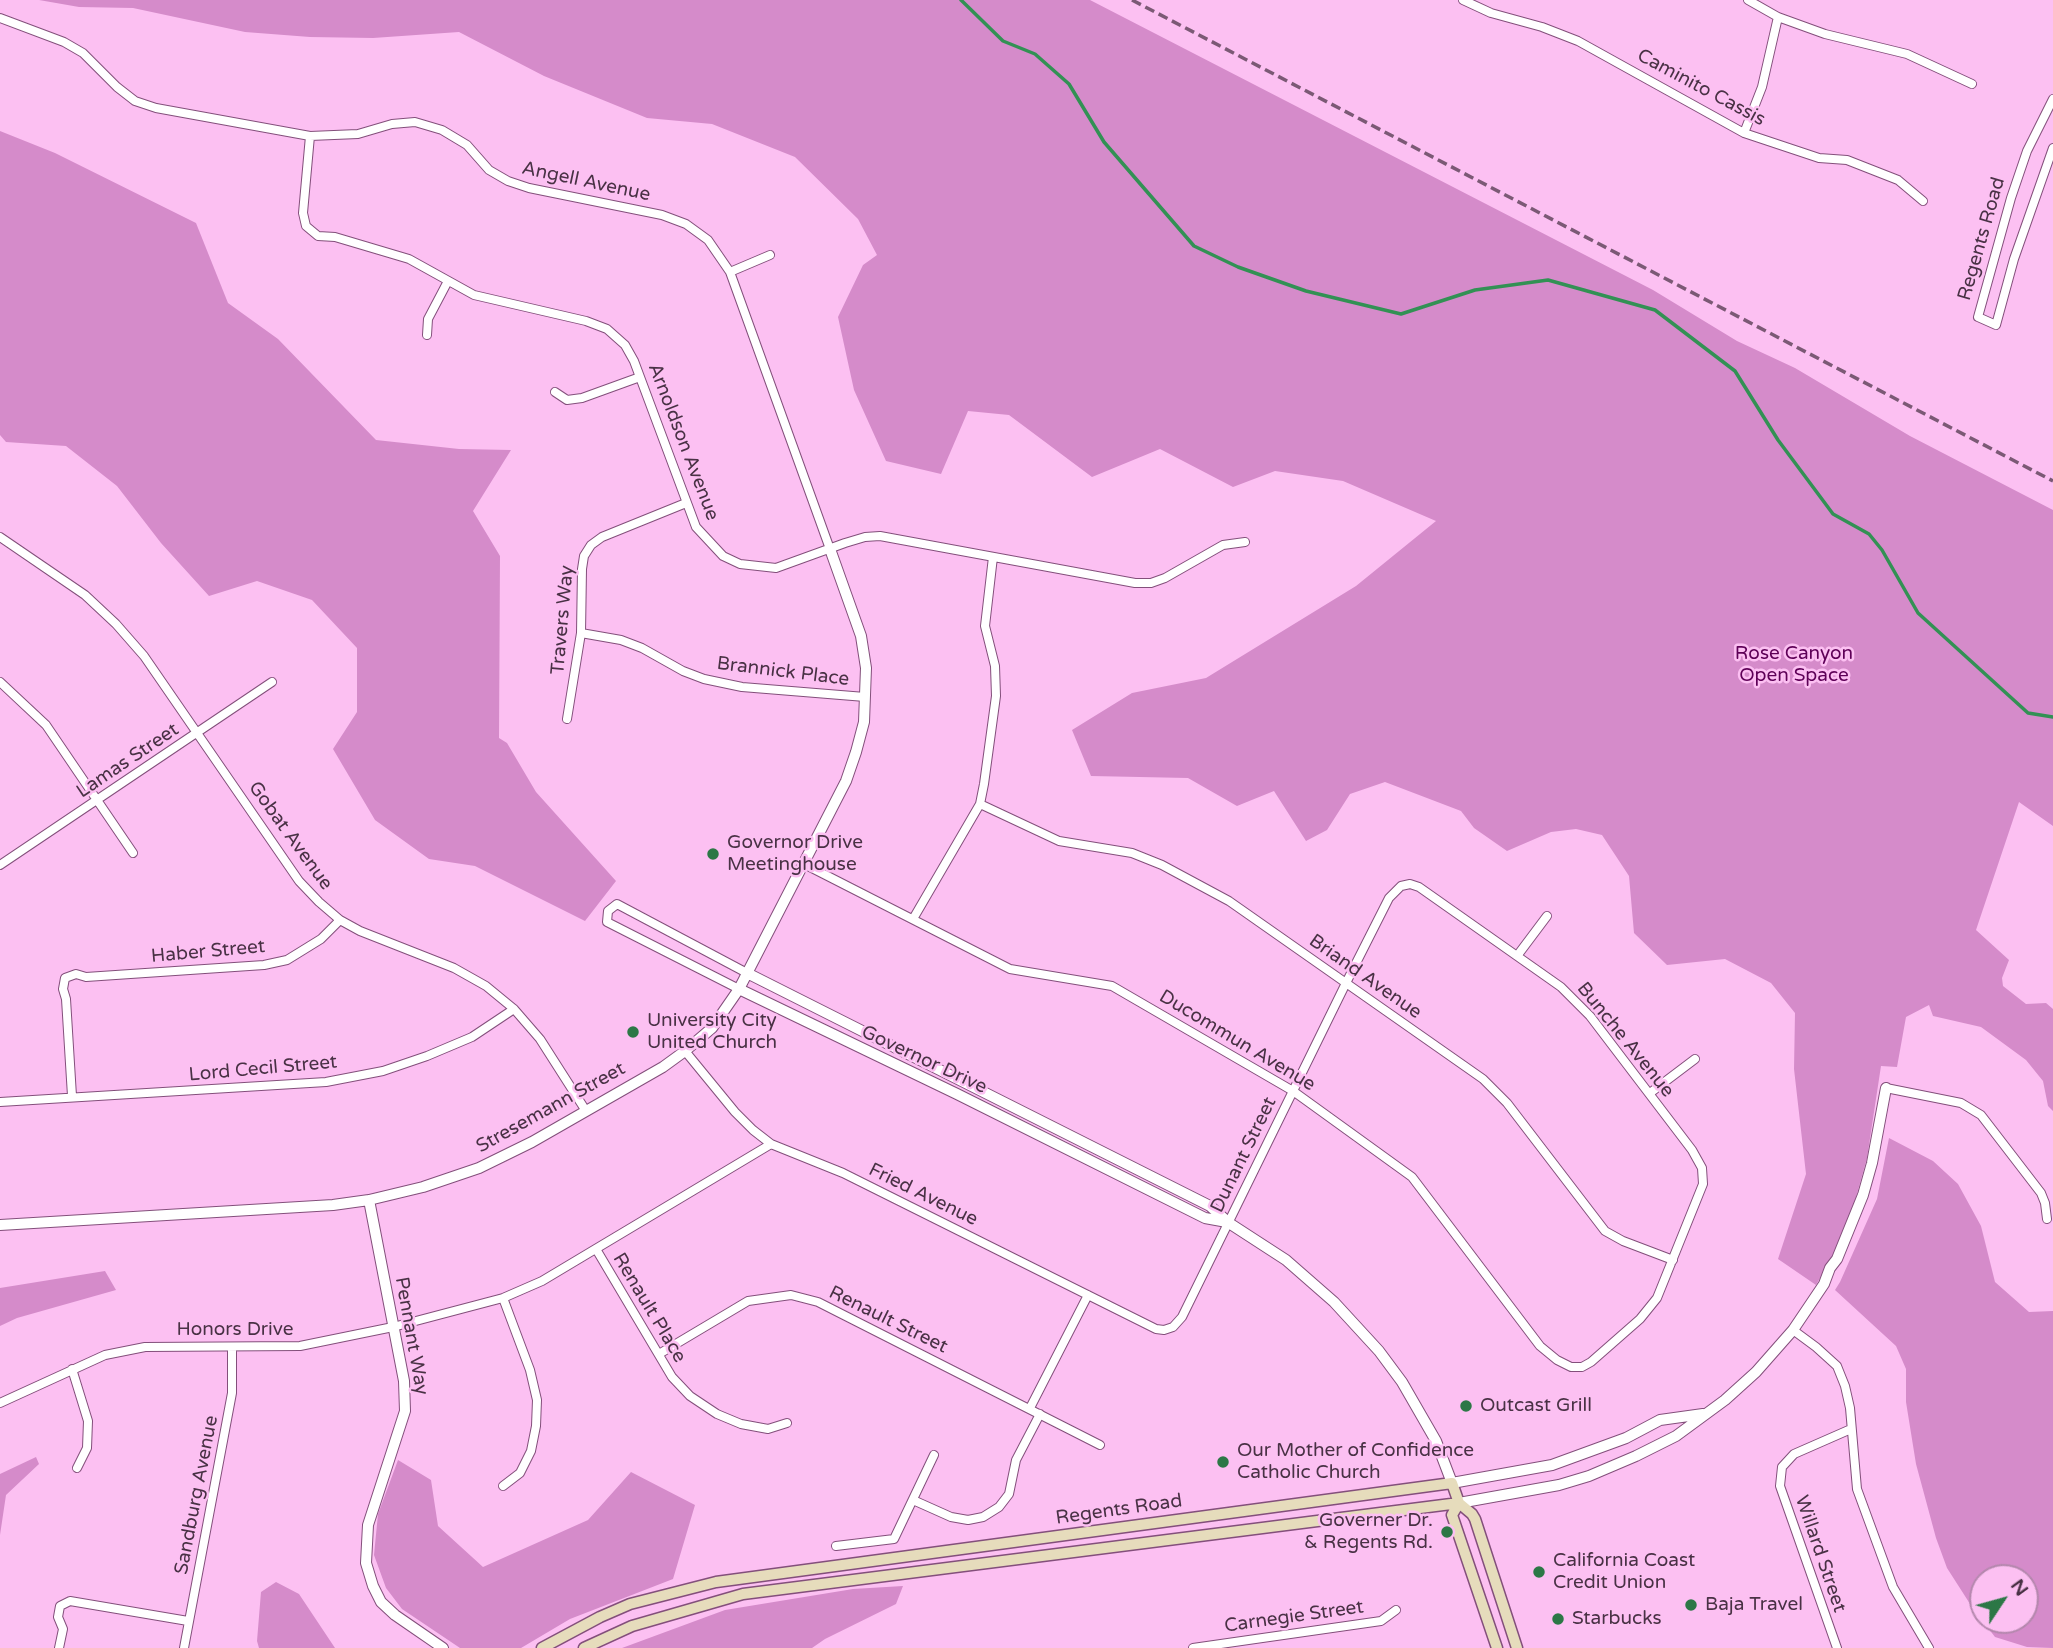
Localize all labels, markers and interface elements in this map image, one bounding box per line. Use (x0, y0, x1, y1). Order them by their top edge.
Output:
street label: Caminito Cassis (1633, 45, 1769, 131)
street label: Angell Avenue (520, 157, 652, 207)
street label: Regents Road (1953, 175, 2011, 303)
street label: Arnoldson Avenue (643, 360, 723, 524)
street label: Travers Way (547, 565, 579, 675)
park label: Rose Canyon Open Space (1735, 643, 1853, 687)
street label: Brannick Place (716, 653, 850, 691)
street label: Lamas Street (73, 719, 183, 803)
street label: Gobat Avenue (243, 777, 337, 895)
place label: Governor Drive Meetinghouse (727, 832, 863, 876)
marker: Governor Drive Meetinghouse (705, 846, 721, 862)
street label: Briand Avenue (1304, 930, 1426, 1024)
street label: Haber Street (150, 936, 266, 968)
street label: Bunche Avenue (1572, 978, 1678, 1102)
street label: Ducommun Avenue (1155, 985, 1319, 1097)
place label: University City United Church (647, 1010, 777, 1054)
street label: Governor Drive (858, 1021, 990, 1099)
marker: University City United Church (625, 1024, 641, 1040)
street label: Lord Cecil Street (188, 1051, 338, 1087)
street label: Stresemann Street (473, 1058, 629, 1158)
street label: Dunant Street (1206, 1093, 1282, 1217)
street label: Fried Avenue (865, 1159, 981, 1231)
street label: Renault Place (607, 1249, 691, 1367)
street label: Pennant Way (389, 1275, 433, 1397)
street label: Renault Street (825, 1281, 951, 1359)
street label: Honors Drive (177, 1319, 293, 1341)
place label: Outcast Grill (1480, 1395, 1592, 1417)
marker: Outcast Grill (1458, 1398, 1474, 1414)
street label: Sandburg Avenue (170, 1414, 224, 1576)
place label: Our Mother of Confidence Catholic Church (1237, 1440, 1474, 1484)
marker: Our Mother of Confidence Catholic Church (1215, 1454, 1231, 1470)
street label: Regents Road (1054, 1490, 1184, 1530)
street label: Willard Street (1789, 1493, 1851, 1615)
place label: Governer Dr. & Regents Rd. (1304, 1510, 1433, 1554)
marker: Governer Dr. & Regents Rd. (1439, 1524, 1455, 1540)
place label: California Coast Credit Union (1553, 1550, 1695, 1594)
marker: California Coast Credit Union (1531, 1564, 1547, 1580)
north arrow (1969, 1564, 2039, 1634)
text: N (2006, 1575, 2033, 1600)
place label: Baja Travel (1705, 1594, 1803, 1616)
street label: Carnegie Street (1223, 1596, 1365, 1638)
marker: Baja Travel (1683, 1597, 1699, 1613)
place label: Starbucks (1572, 1608, 1662, 1630)
marker: Starbucks (1550, 1611, 1566, 1627)

